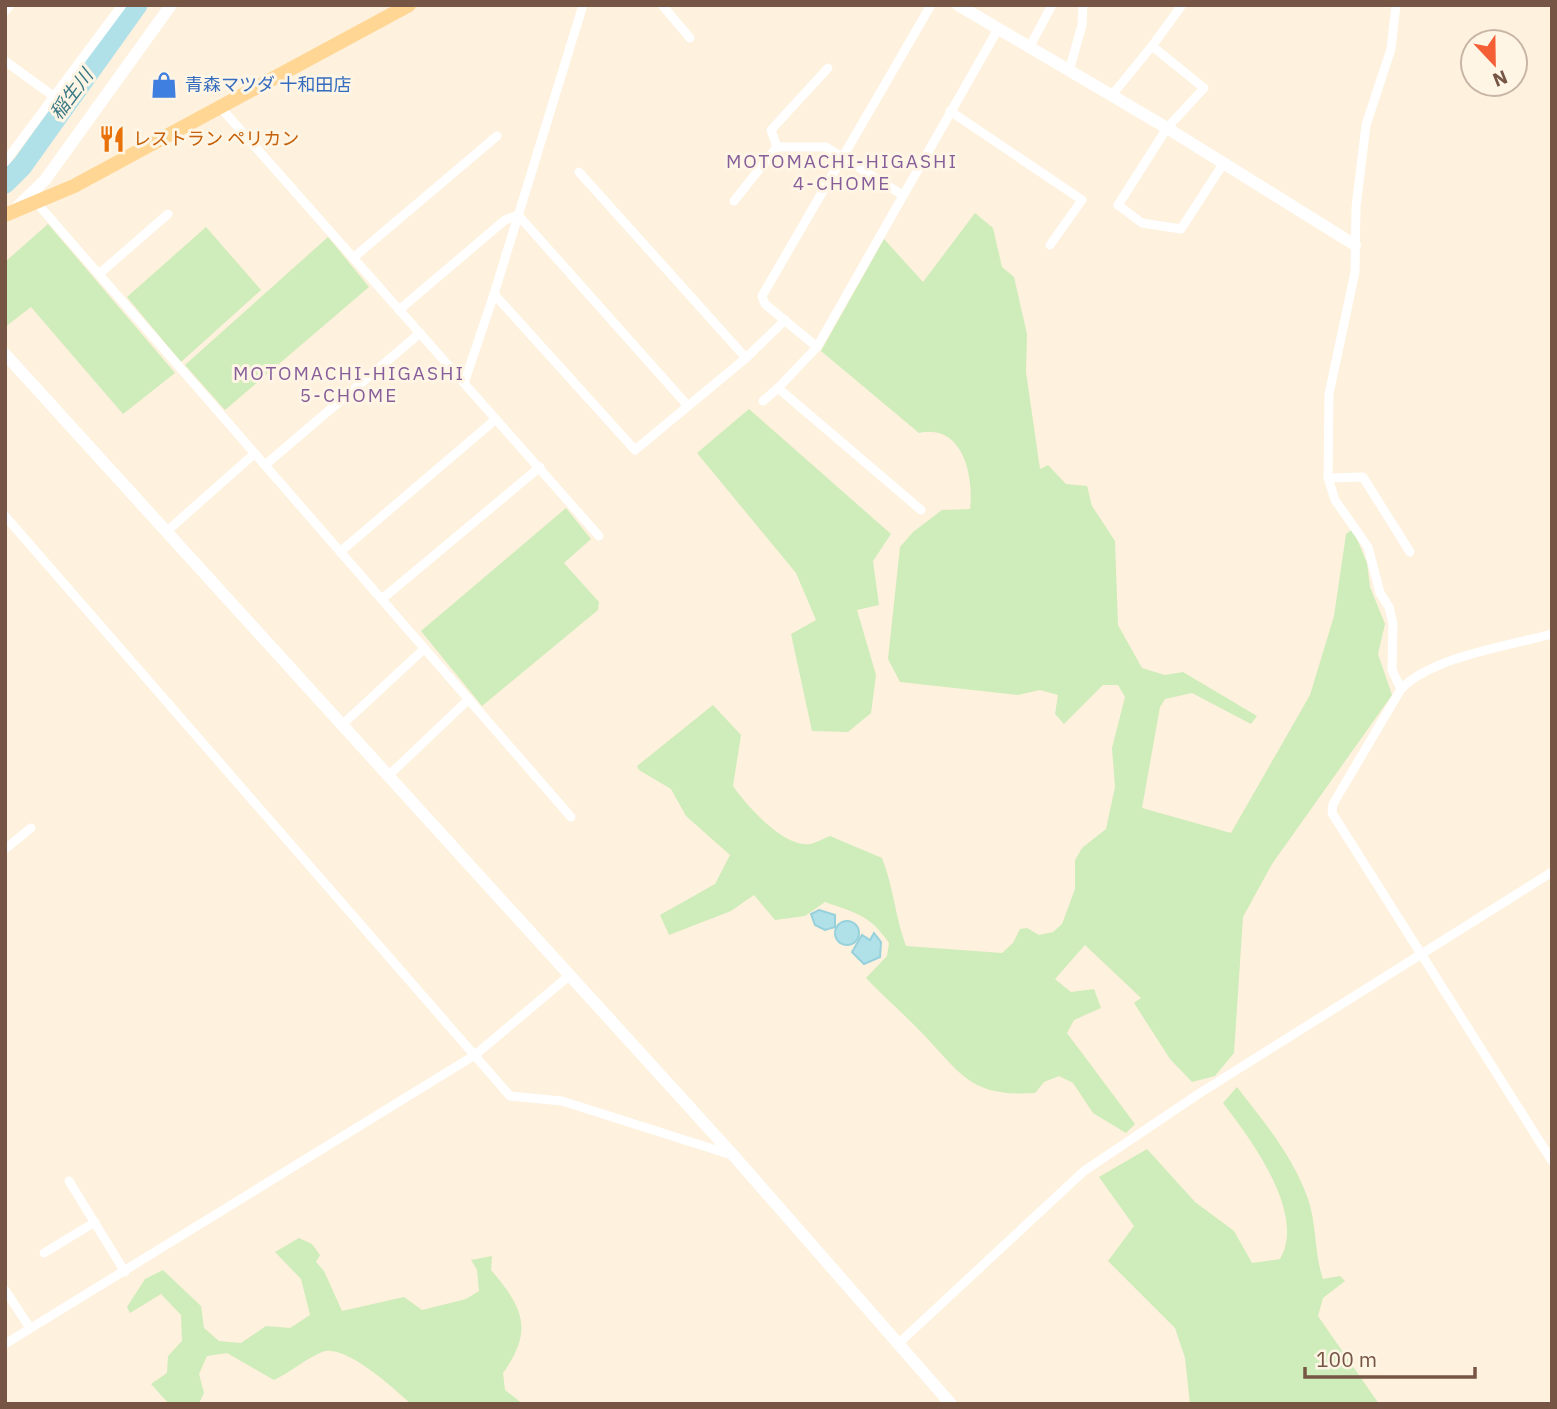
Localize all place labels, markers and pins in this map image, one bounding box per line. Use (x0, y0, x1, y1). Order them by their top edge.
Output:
shop icon: 青森マツダ 十和田店 (149, 70, 179, 100)
place label: 青森マツダ 十和田店 (185, 73, 351, 96)
restaurant icon: レストラン ペリカン (97, 124, 127, 154)
place label: レストラン ペリカン (133, 127, 299, 150)

